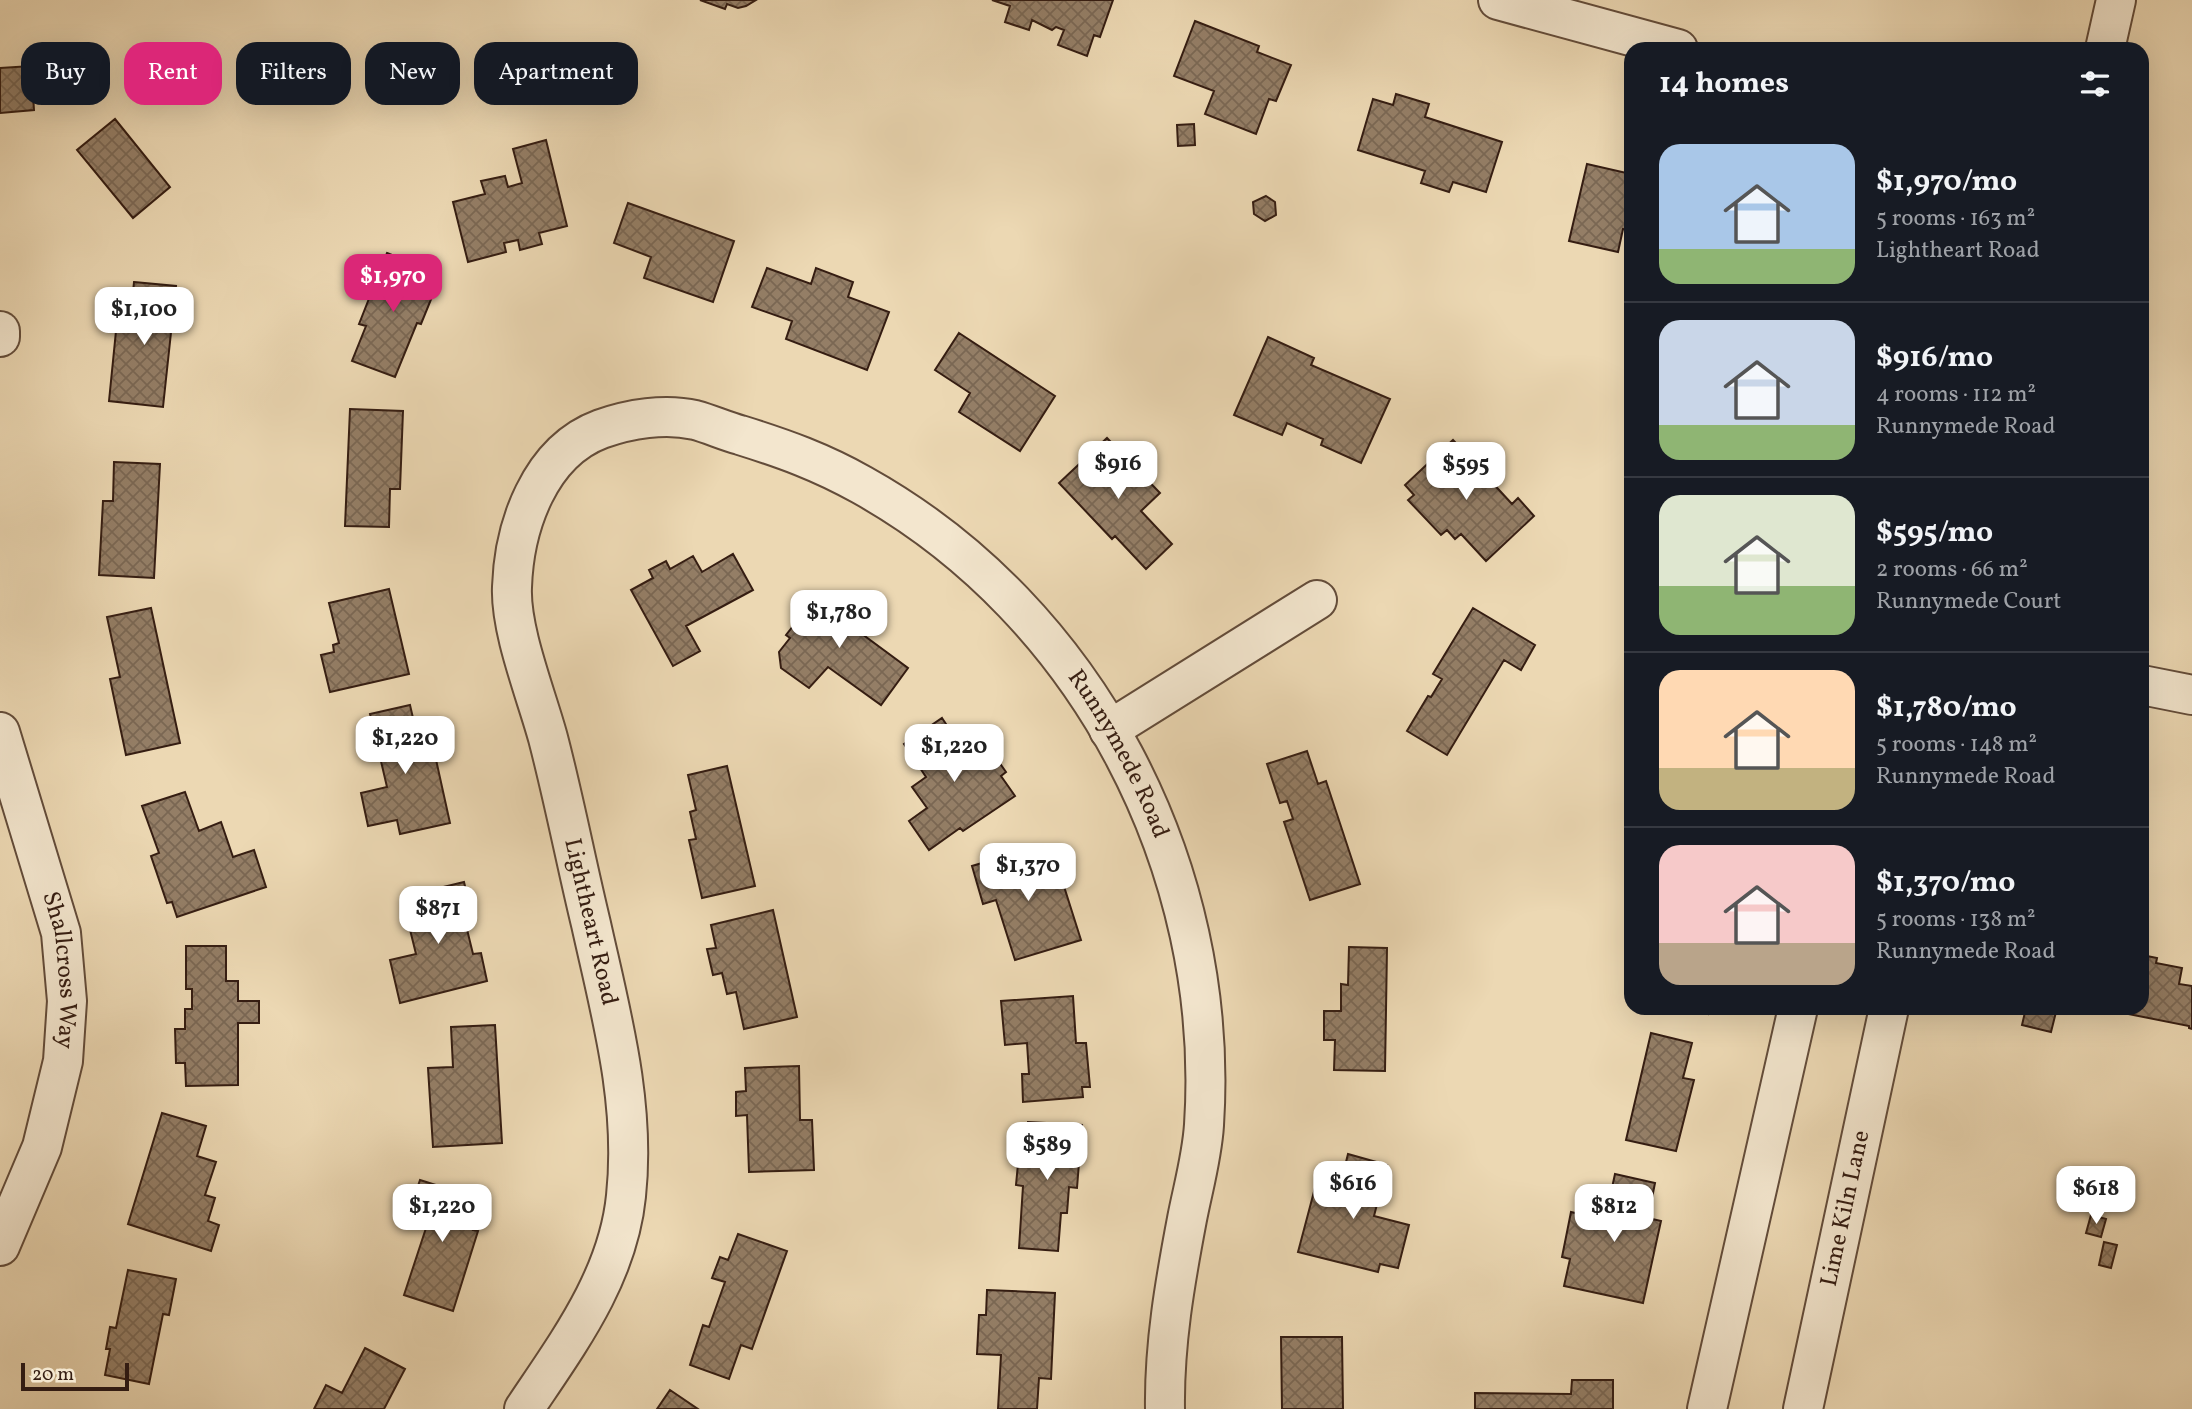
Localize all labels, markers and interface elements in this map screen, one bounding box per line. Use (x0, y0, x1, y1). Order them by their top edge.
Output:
chip: Buy (21, 42, 110, 105)
chip: Rent (124, 42, 222, 105)
chip: Filters (236, 42, 351, 105)
chip: New (365, 42, 460, 105)
chip: Apartment (474, 42, 638, 105)
text: 14 homes (1659, 63, 1789, 105)
icon: filters (2076, 65, 2114, 103)
text: $1,970/mo (1876, 161, 2017, 203)
icon: home (1715, 172, 1799, 256)
text: 5 rooms · 163 m² (1876, 203, 2035, 235)
text: Lightheart Road (1876, 235, 2040, 267)
pin: $1,970 (336, 254, 450, 314)
text: $1,970 (360, 261, 426, 293)
pin: $1,100 (87, 288, 201, 347)
text: $1,100 (111, 294, 177, 326)
text: $916/mo (1876, 337, 1993, 379)
icon: home (1715, 348, 1799, 432)
text: 4 rooms · 112 m² (1876, 379, 2036, 411)
text: Runnymede Road (1876, 411, 2055, 443)
pin: $916 (1077, 442, 1159, 501)
pin: $595 (1425, 442, 1507, 502)
text: $916 (1094, 448, 1142, 480)
text: $595 (1442, 449, 1490, 481)
text: $595/mo (1876, 512, 1993, 554)
icon: home (1715, 523, 1799, 607)
text: 2 rooms · 66 m² (1876, 554, 2028, 586)
text: Runnymede Court (1876, 586, 2061, 618)
pin: $1,780 (782, 590, 896, 650)
text: $1,780 (806, 597, 872, 629)
street label: Runnymede Road (1059, 663, 1177, 843)
text: $1,780/mo (1876, 687, 2017, 729)
icon: home (1715, 698, 1799, 782)
pin: $1,220 (348, 716, 462, 776)
text: $1,220 (372, 723, 438, 755)
pin: $1,220 (897, 724, 1011, 784)
text: 5 rooms · 148 m² (1876, 729, 2037, 761)
text: $1,220 (921, 731, 987, 763)
text: Runnymede Road (1876, 761, 2055, 793)
street label: Lightheart Road (554, 835, 626, 1009)
pin: $1,370 (971, 844, 1085, 903)
text: $1,370 (996, 850, 1060, 882)
text: $1,370/mo (1876, 862, 2015, 904)
icon: home (1715, 873, 1799, 957)
pin: $871 (397, 886, 479, 946)
street label: Shallcross Way (32, 887, 84, 1050)
text: $871 (415, 893, 461, 925)
text: 5 rooms · 138 m² (1876, 904, 2036, 936)
text: Runnymede Road (1876, 936, 2055, 968)
pin: $589 (1006, 1122, 1088, 1182)
street label: Lime Kiln Lane (1813, 1127, 1879, 1290)
text: $589 (1022, 1129, 1072, 1161)
pin: $616 (1312, 1162, 1394, 1221)
pin: $618 (2055, 1166, 2137, 1226)
text: $616 (1329, 1168, 1377, 1200)
text: $618 (2072, 1173, 2120, 1205)
pin: $1,220 (385, 1184, 499, 1244)
pin: $812 (1573, 1184, 1655, 1244)
text: $1,220 (409, 1191, 475, 1223)
text: $812 (1591, 1191, 1637, 1223)
scale bar (21, 1360, 130, 1392)
text: 20 m (32, 1362, 74, 1388)

